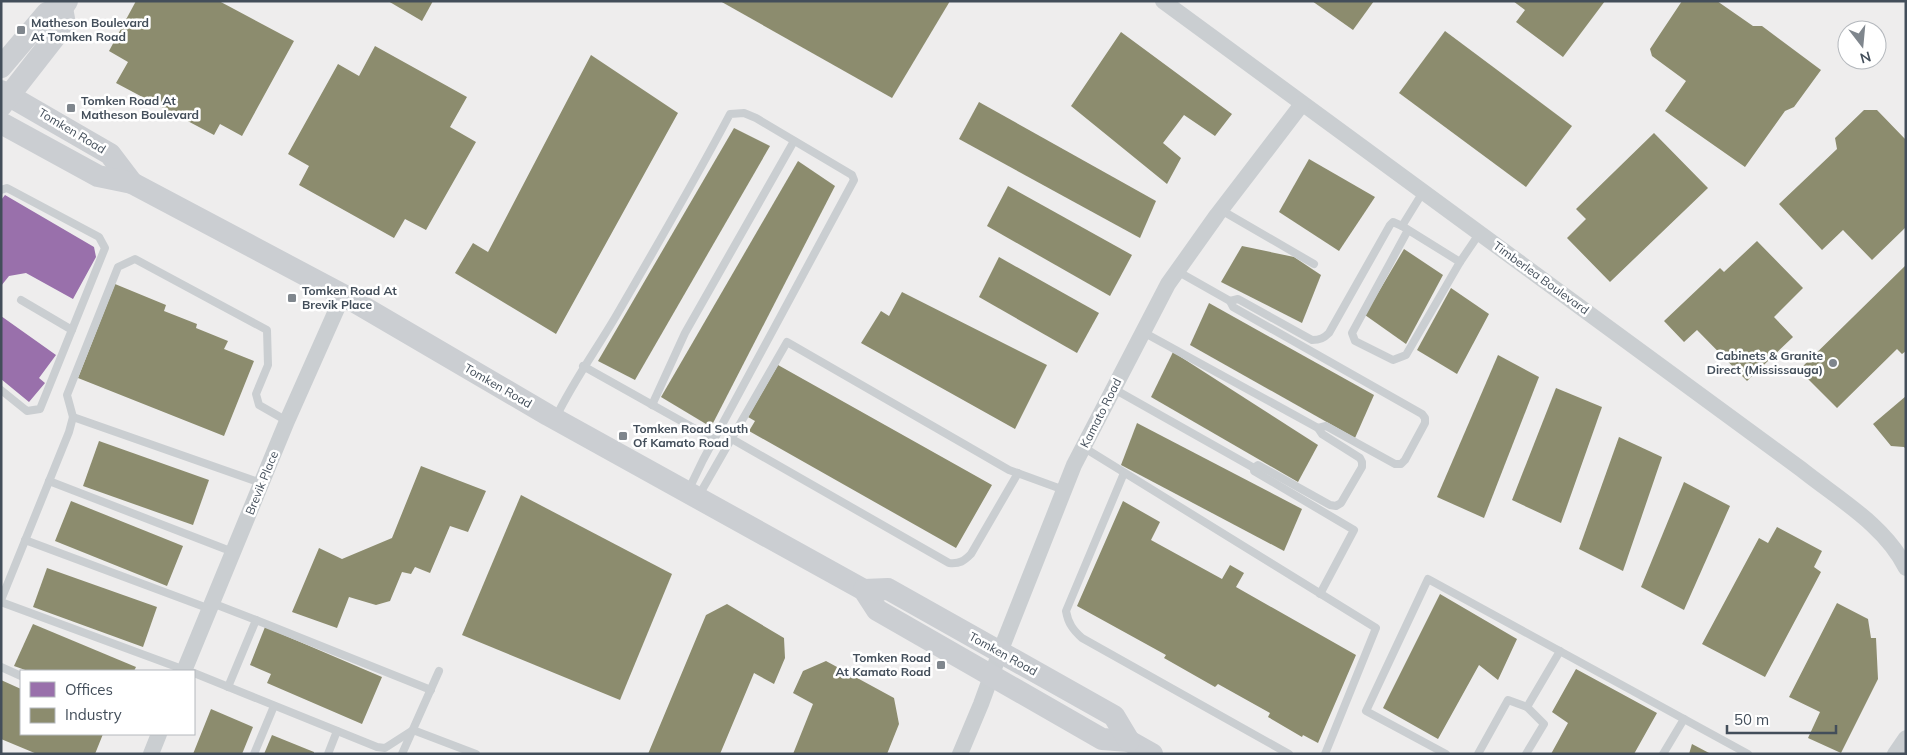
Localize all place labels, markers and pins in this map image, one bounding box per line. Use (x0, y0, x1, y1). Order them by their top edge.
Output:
place label: Matheson Boulevard At Tomken Road (31, 15, 149, 44)
marker: Matheson Boulevard At Tomken Road (15, 24, 27, 36)
place label: Tomken Road At Matheson Boulevard (81, 93, 199, 122)
marker: Tomken Road At Matheson Boulevard (65, 102, 77, 114)
place label: Tomken Road At Brevik Place (302, 283, 397, 312)
marker: Tomken Road At Brevik Place (286, 292, 298, 304)
place label: Cabinets & Granite Direct (Mississauga) (1707, 348, 1823, 377)
marker: Cabinets & Granite Direct (Mississauga) (1827, 357, 1839, 369)
place label: Tomken Road South Of Kamato Road (633, 421, 748, 450)
marker: Tomken Road South Of Kamato Road (617, 430, 629, 442)
place label: Tomken Road At Kamato Road (836, 650, 931, 679)
marker: Tomken Road At Kamato Road (935, 659, 947, 671)

